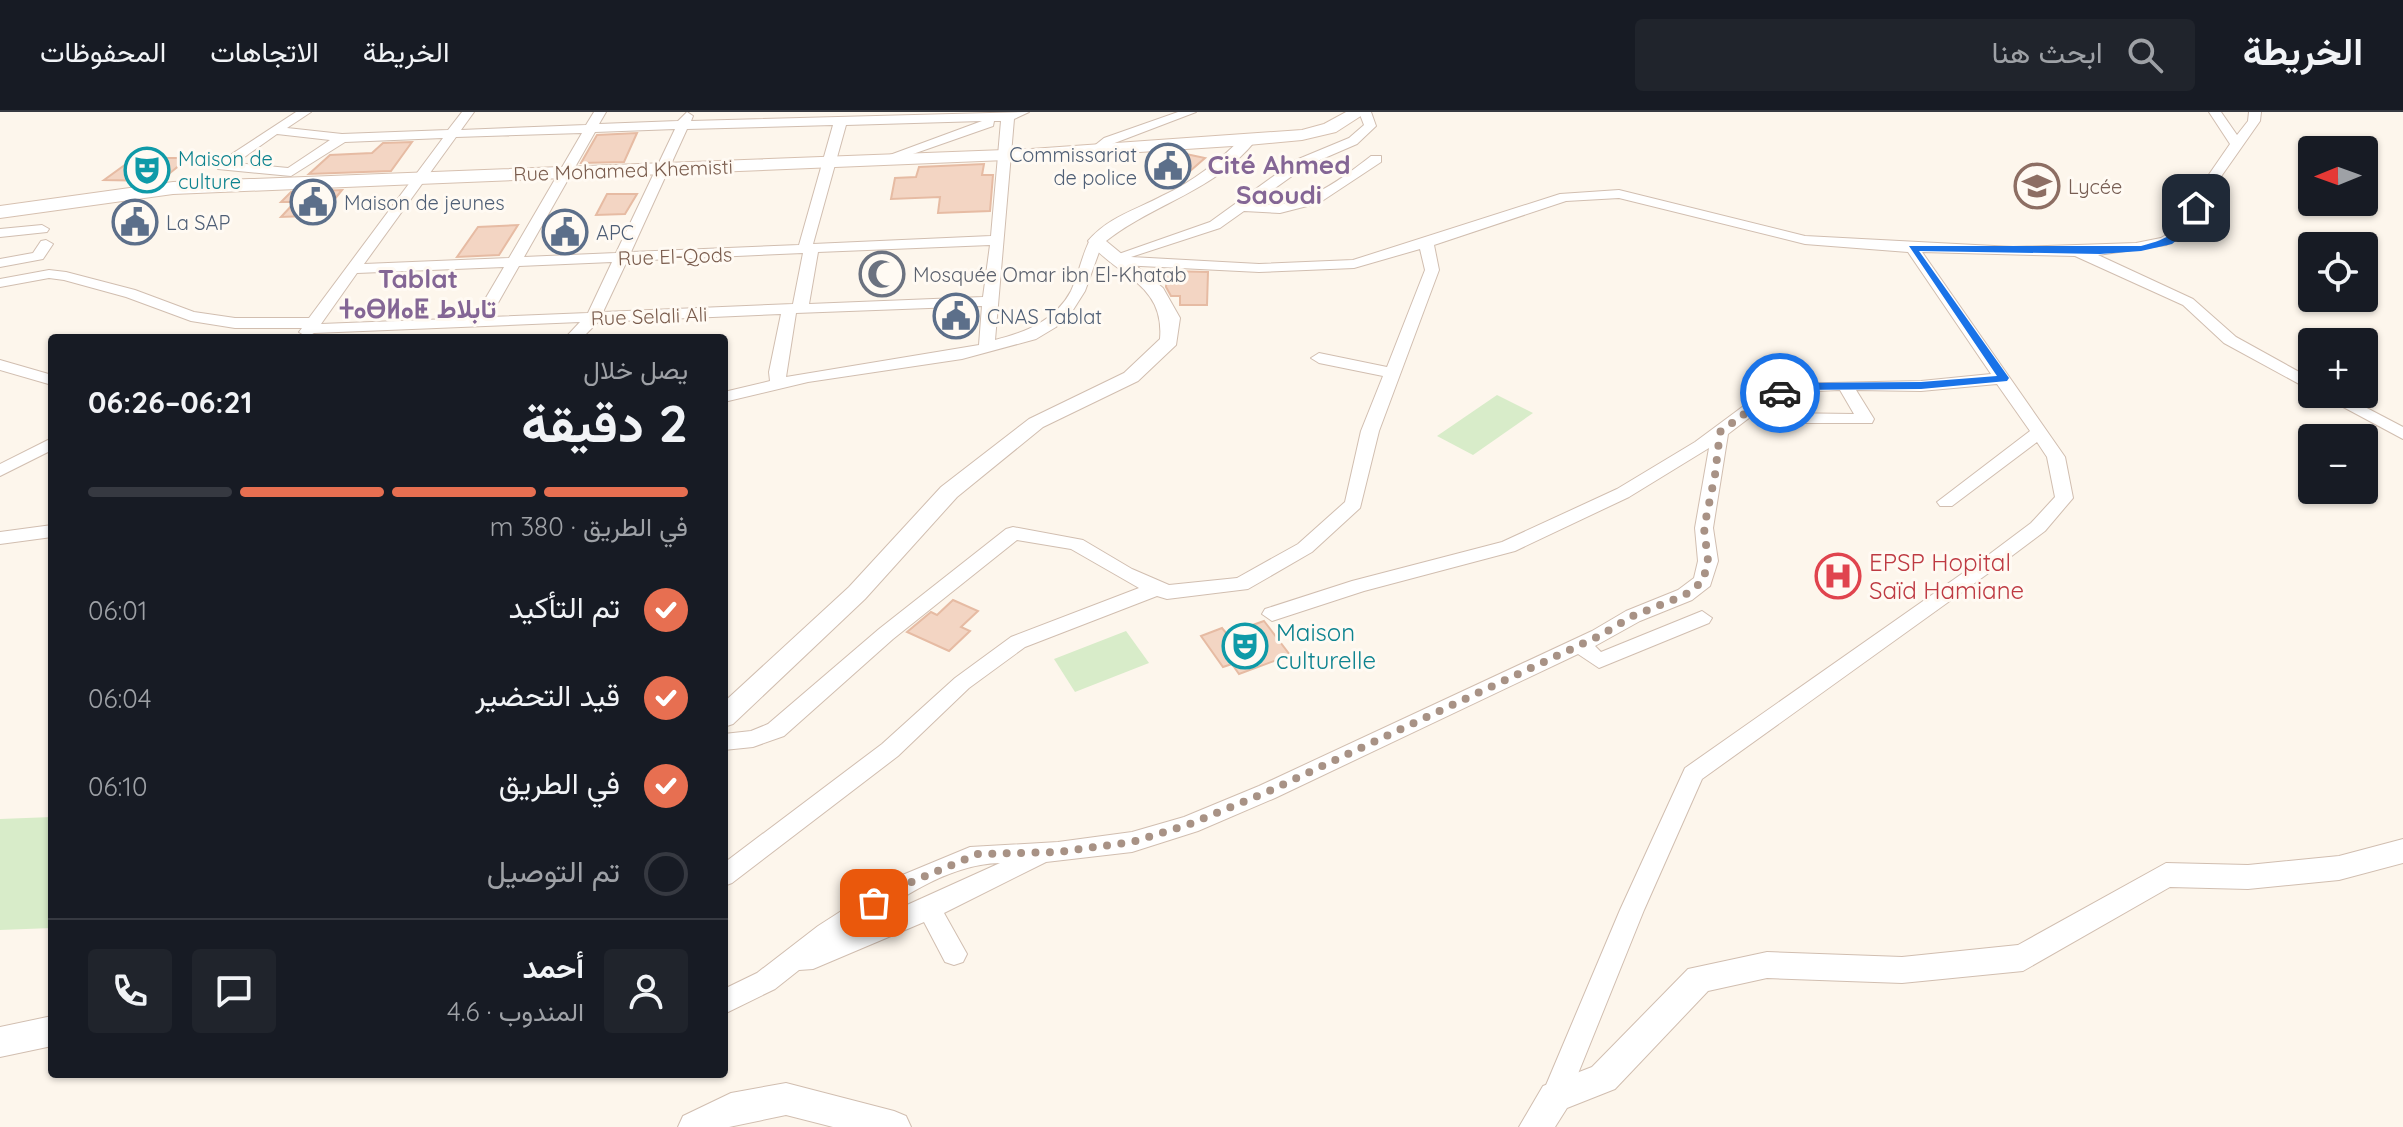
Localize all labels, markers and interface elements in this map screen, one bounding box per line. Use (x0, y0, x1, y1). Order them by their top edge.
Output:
search box (1635, 19, 2195, 91)
text: الخريطة (2243, 27, 2363, 75)
text: ابحث هنا (1992, 33, 2103, 71)
icon: search (2123, 33, 2167, 77)
text: المحفوظات (40, 34, 166, 69)
text: الاتجاهات (210, 34, 319, 69)
text: الخريطة (363, 34, 449, 69)
north arrow (2298, 136, 2378, 216)
map controls (2298, 136, 2378, 504)
place label: Commissariat de police (1009, 142, 1137, 190)
public building icon: Commissariat de police (1144, 142, 1192, 190)
theatre icon: Maison de culture (123, 146, 171, 194)
place label: Maison de culture (178, 146, 273, 194)
district label: Cité Ahmed Saoudi (1207, 148, 1351, 211)
street label: Rue Mohamed Khemisti (513, 154, 733, 186)
school or university icon: Lycée (2013, 162, 2061, 210)
place label: Lycée (2068, 174, 2122, 199)
pin (2162, 174, 2230, 242)
public building icon: Maison de jeunes (289, 178, 337, 226)
icon: home (2174, 186, 2218, 230)
place label: Maison de jeunes (344, 190, 505, 215)
public building icon: La SAP (111, 198, 159, 246)
public building icon: APC (541, 208, 589, 256)
place label: La SAP (166, 210, 230, 235)
place label: APC (596, 220, 634, 245)
button: locate (2298, 232, 2378, 312)
street label: Rue El-Qods (617, 242, 733, 270)
mosque icon: Mosquée Omar ibn El-Khatab (858, 250, 906, 298)
district label: Tablat ⵜⴰⴱⵍⴰⵟ تابلاط (340, 262, 497, 325)
place label: Mosquée Omar ibn El-Khatab (913, 262, 1187, 287)
public building icon: CNAS Tablat (932, 292, 980, 340)
street label: Rue Selali Ali (590, 301, 708, 331)
place label: CNAS Tablat (987, 304, 1102, 329)
button: + (2298, 328, 2378, 408)
text: يصل خلال (583, 353, 688, 386)
courier (1740, 353, 1820, 433)
icon: car (1758, 371, 1802, 415)
text: 06:21–06:26 (88, 383, 252, 421)
text: 2 دقيقة (521, 390, 688, 455)
button: − (2298, 424, 2378, 504)
text: في الطريق · 380 m (490, 510, 688, 543)
place label: EPSP Hopital Saïd Hamiane (1869, 547, 2024, 605)
hospital icon: EPSP Hopital Saïd Hamiane (1814, 552, 1862, 600)
text: تم التأكيد (509, 588, 620, 626)
icon: check (644, 588, 688, 632)
text: 06:01 (88, 594, 147, 627)
place label: Maison culturelle (1276, 617, 1376, 675)
theatre icon: Maison culturelle (1221, 622, 1269, 670)
text: قيد التحضير (475, 676, 620, 714)
icon: check (644, 676, 688, 720)
text: 06:04 (88, 682, 152, 715)
text: في الطريق (499, 764, 620, 802)
icon: check (644, 764, 688, 808)
text: 06:10 (88, 770, 147, 803)
text: تم التوصيل (487, 852, 620, 890)
pin (840, 869, 908, 937)
icon: bag (852, 881, 896, 925)
text: أحمد (522, 948, 584, 986)
button: phone (88, 949, 172, 1033)
button: chat (192, 949, 276, 1033)
button: person (604, 949, 688, 1033)
text: المندوب · 4.6 (447, 995, 584, 1028)

